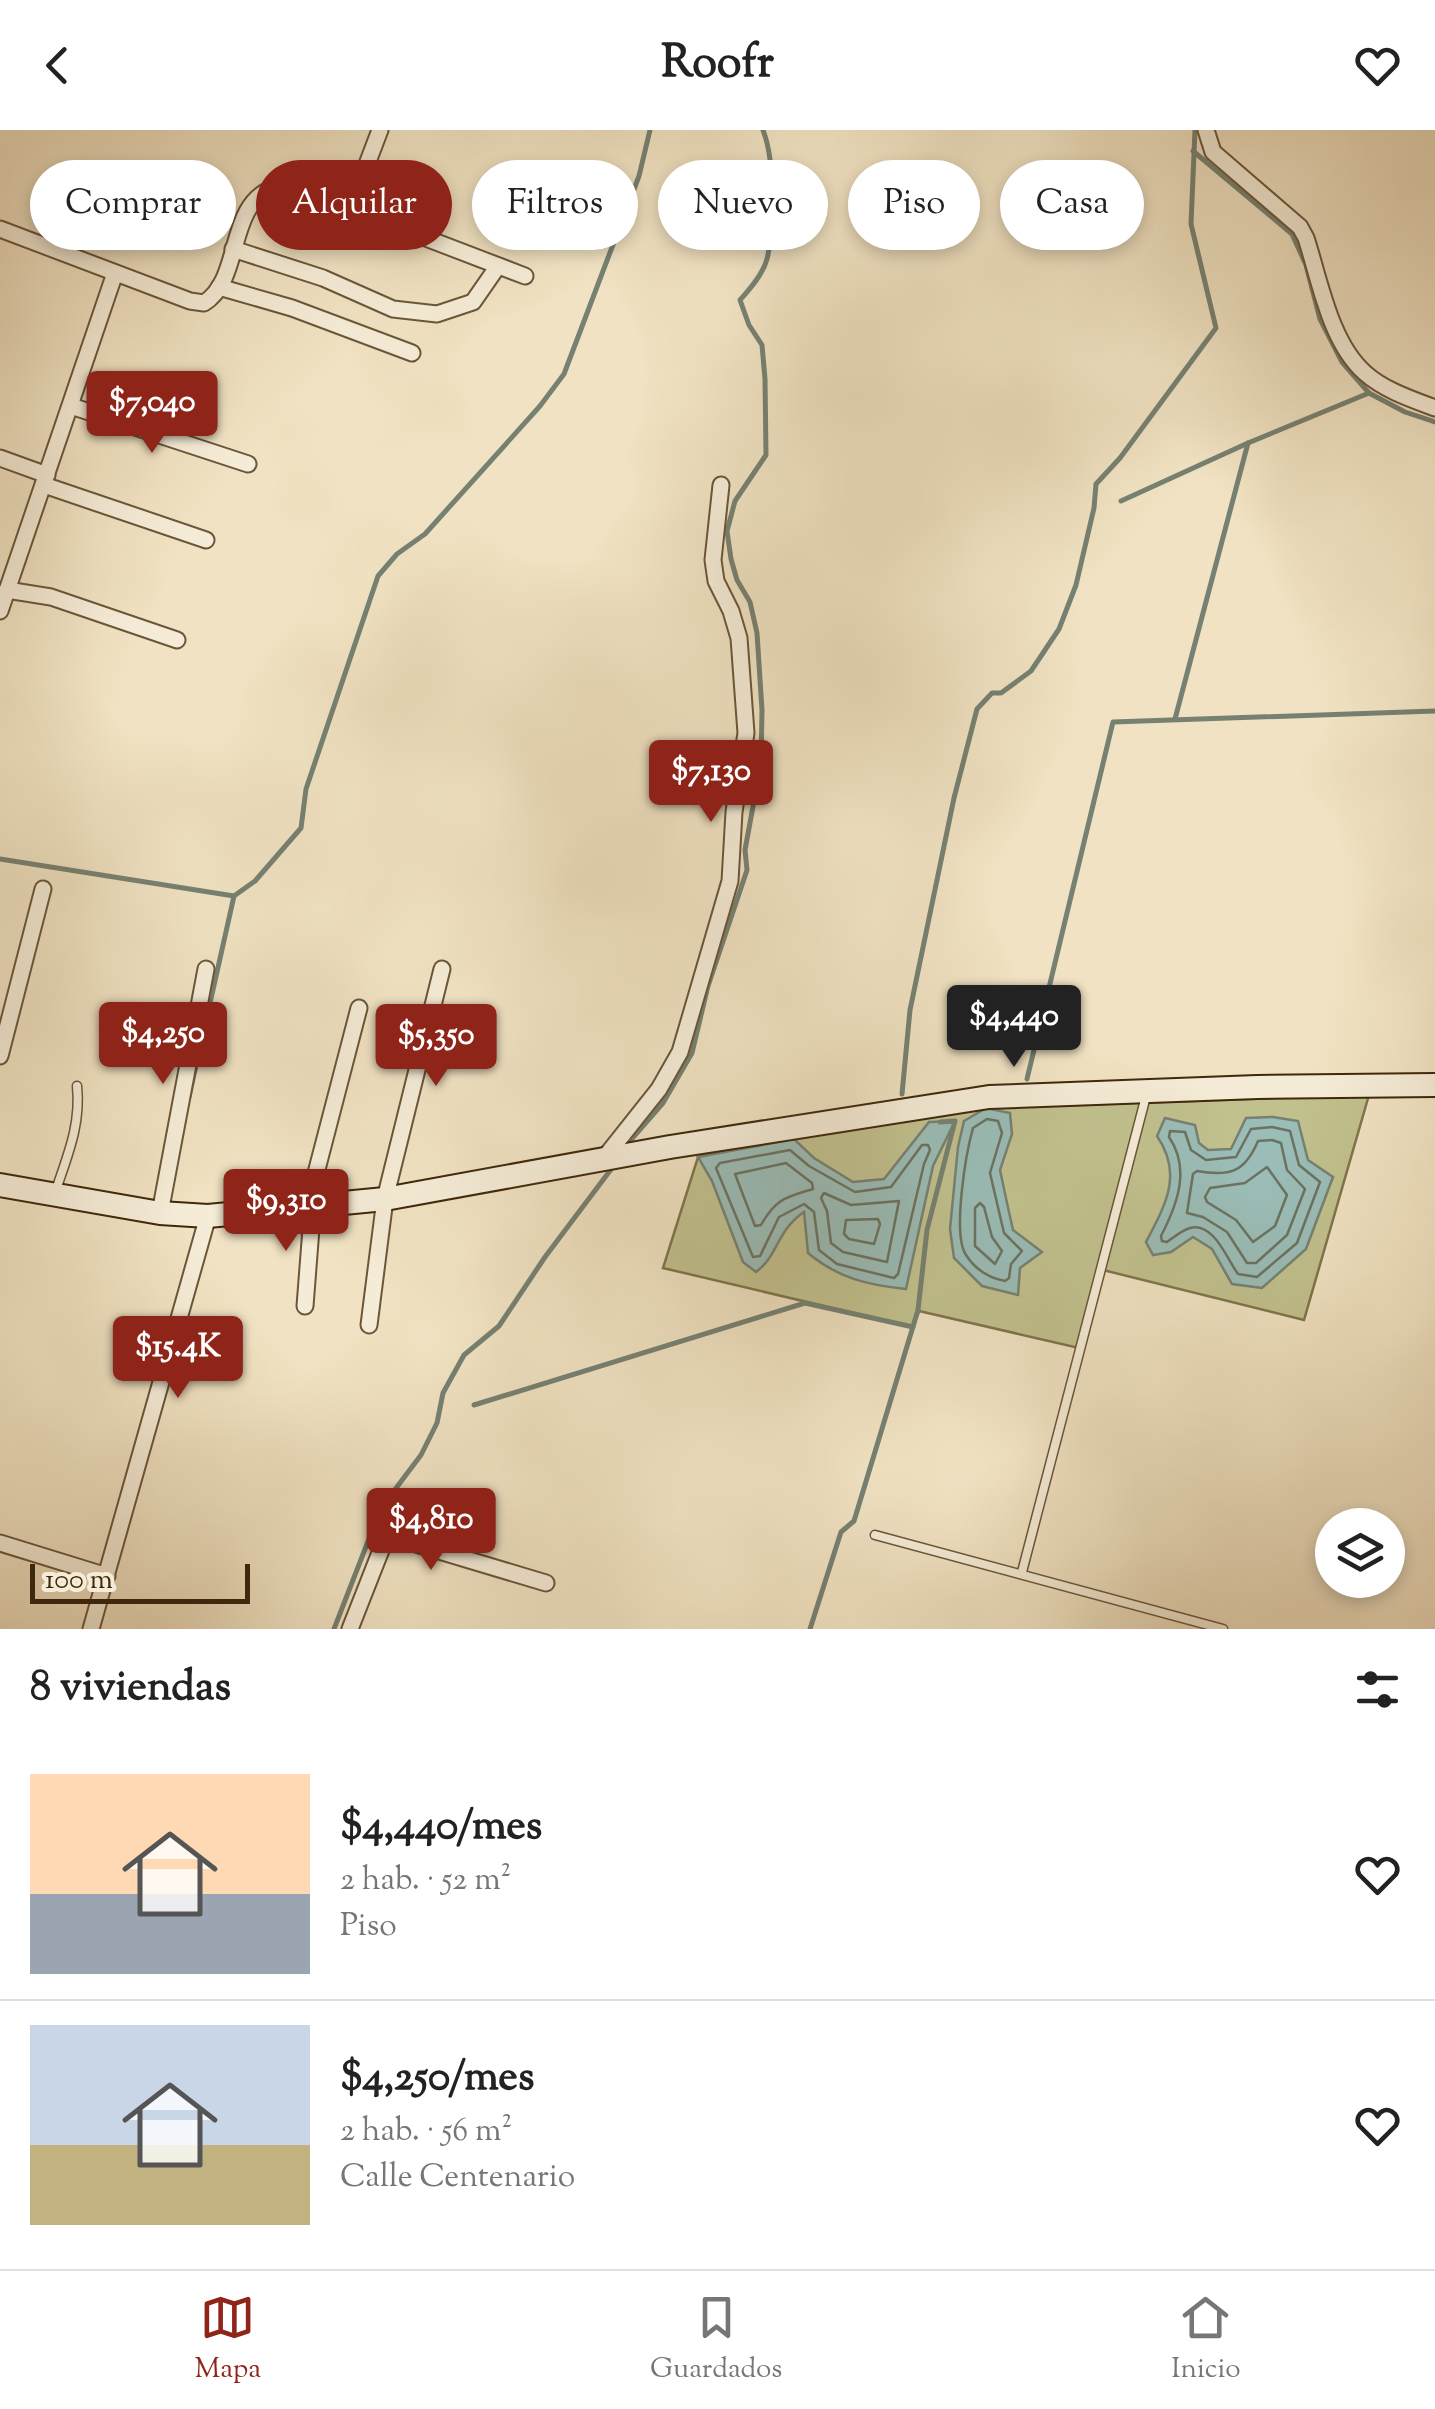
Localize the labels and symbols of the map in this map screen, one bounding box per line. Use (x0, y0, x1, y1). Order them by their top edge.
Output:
pin: $7,040 (71, 371, 233, 456)
pin: $7,130 (630, 740, 792, 825)
pin: $4,440 (933, 985, 1095, 1070)
pin: $4,250 (82, 1002, 244, 1087)
pin: $5,350 (355, 1004, 517, 1089)
pin: $9,310 (205, 1169, 367, 1254)
pin: $15.4K (97, 1316, 259, 1401)
pin: $4,810 (350, 1488, 512, 1573)
scale bar (30, 1559, 250, 1604)

